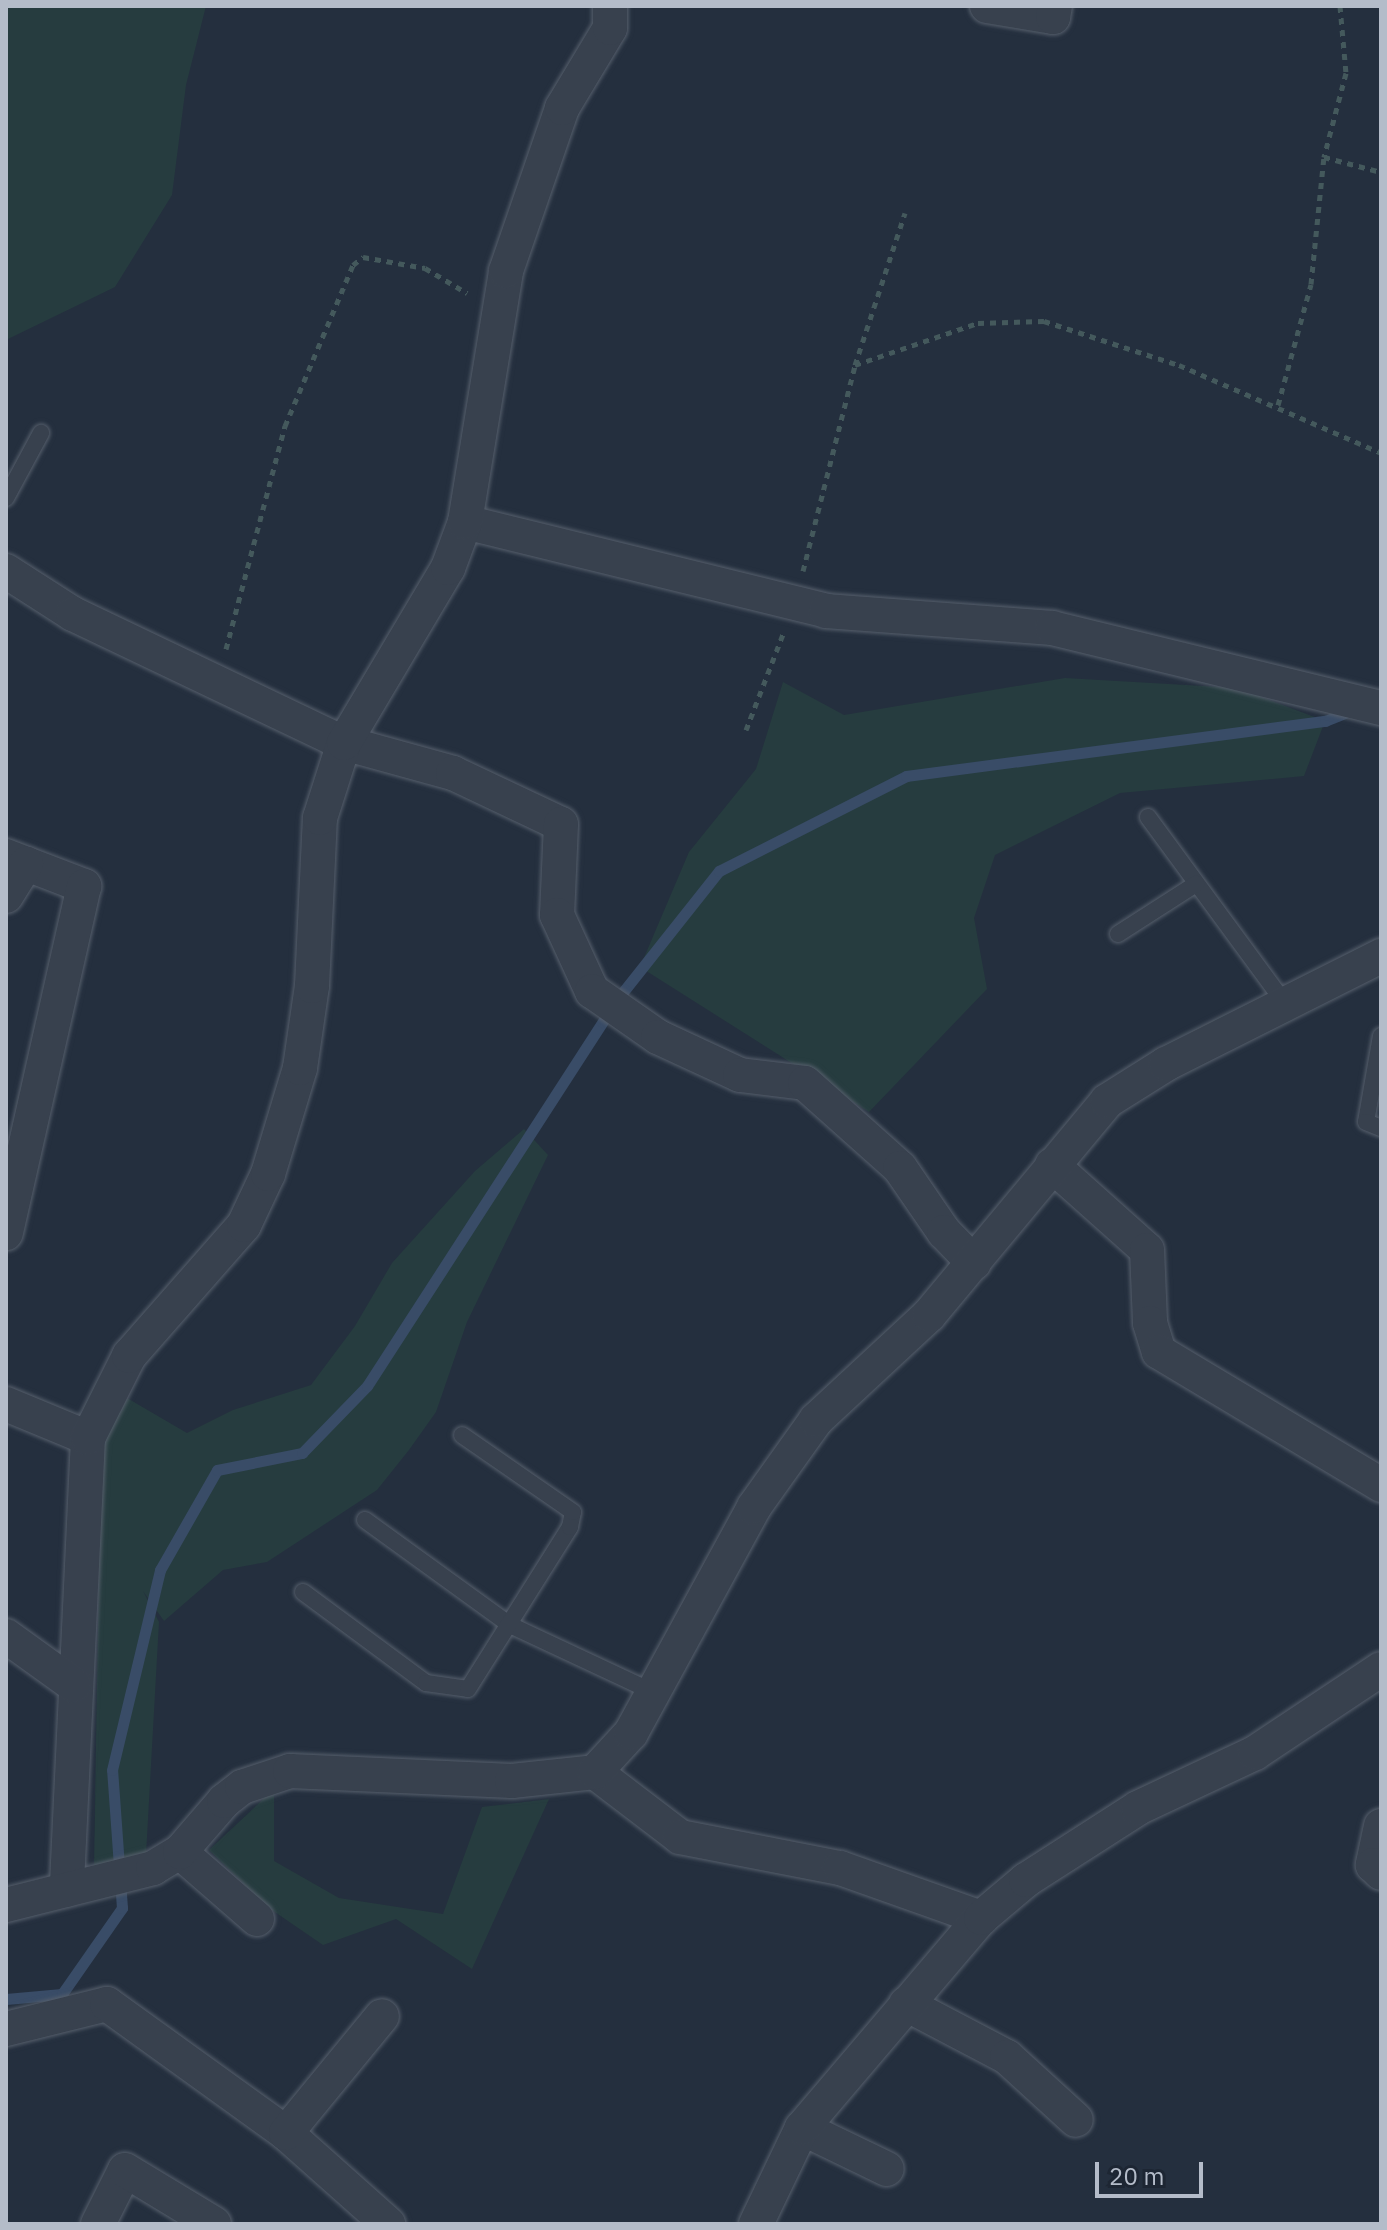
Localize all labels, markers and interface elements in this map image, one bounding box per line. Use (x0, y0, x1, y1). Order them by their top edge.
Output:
scale bar (1099, 2146, 1207, 2196)
text: 20 m (1109, 2160, 1164, 2192)

